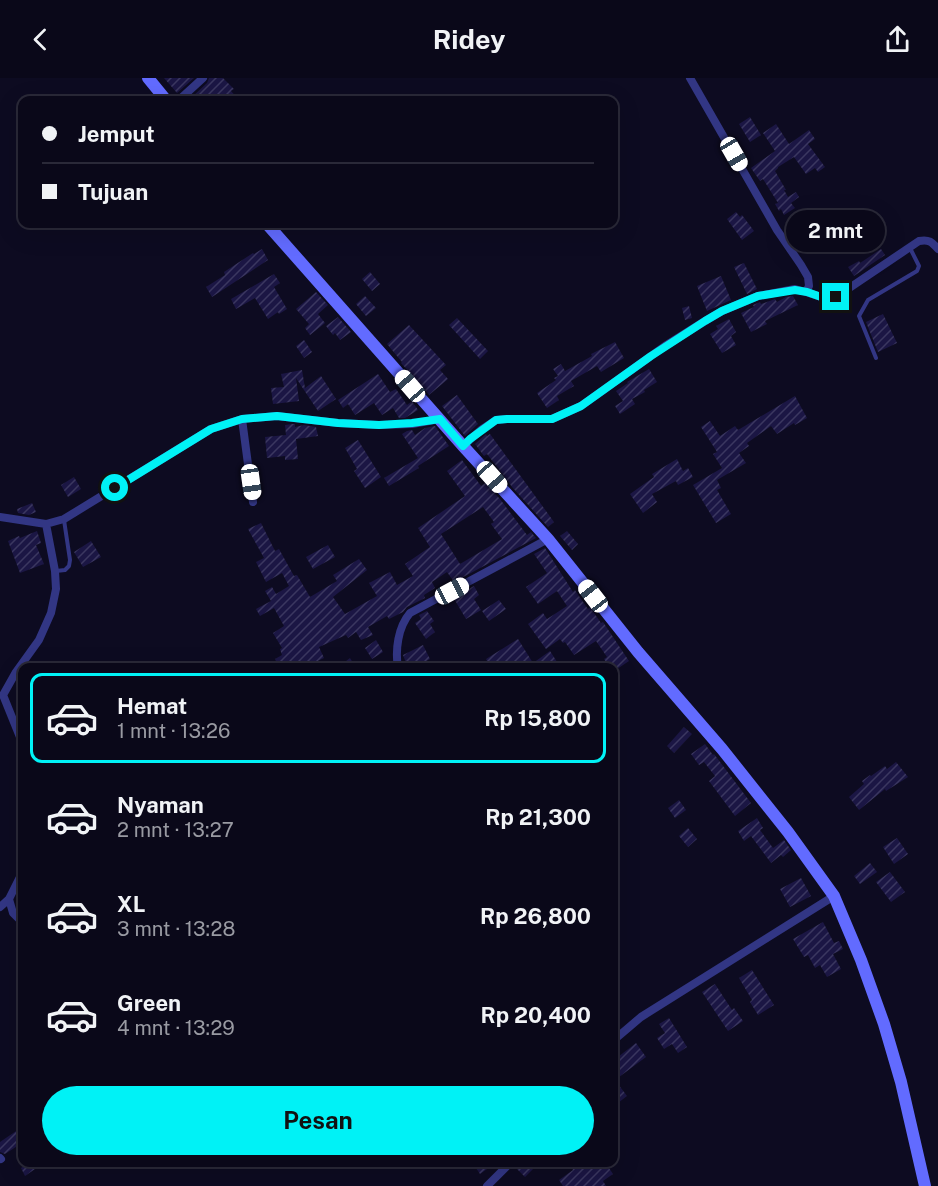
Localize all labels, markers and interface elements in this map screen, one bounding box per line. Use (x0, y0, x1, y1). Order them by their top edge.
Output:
icon: back (24, 23, 57, 56)
text: Ridey (433, 23, 505, 55)
icon: share (881, 23, 914, 56)
text: Jemput (78, 121, 155, 147)
car (717, 134, 751, 174)
text: Tujuan (78, 179, 148, 205)
callout: 2 mnt (786, 210, 886, 252)
text: 2 mnt (808, 219, 863, 243)
route end (822, 283, 849, 310)
car (391, 367, 429, 405)
car (473, 458, 511, 496)
car (240, 463, 262, 501)
route start (101, 474, 128, 501)
car (432, 575, 472, 607)
car (575, 576, 611, 616)
icon: car (45, 691, 99, 745)
text: Hemat (117, 693, 187, 719)
text: Rp 15,800 (484, 705, 591, 731)
text: 1 mnt · 13:26 (117, 719, 230, 743)
icon: car (45, 790, 99, 844)
text: Nyaman (117, 792, 204, 818)
text: Rp 21,300 (485, 804, 591, 830)
text: 2 mnt · 13:27 (117, 818, 234, 842)
icon: car (45, 889, 99, 943)
text: XL (117, 891, 145, 917)
text: Rp 26,800 (480, 903, 591, 929)
text: 3 mnt · 13:28 (117, 917, 235, 941)
icon: car (45, 988, 99, 1042)
text: Green (117, 990, 181, 1016)
text: Rp 20,400 (481, 1002, 591, 1028)
text: 4 mnt · 13:29 (117, 1016, 235, 1040)
button: Pesan (42, 1086, 594, 1155)

